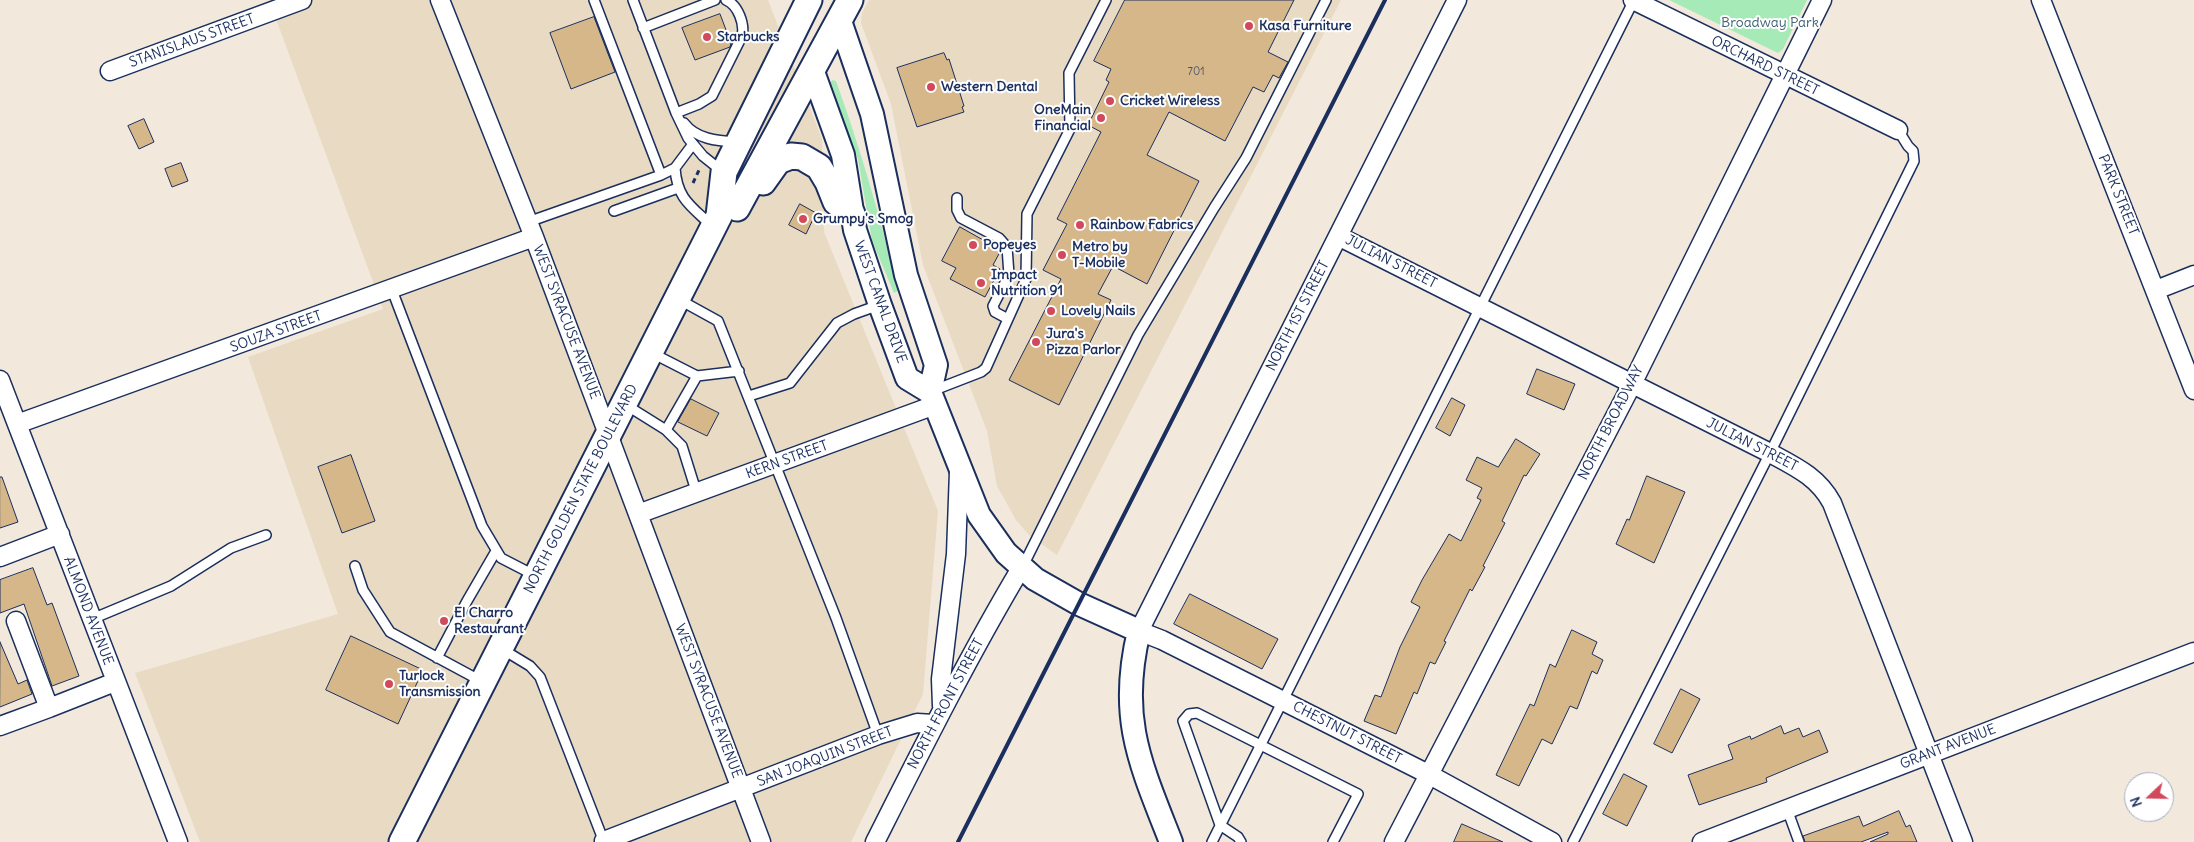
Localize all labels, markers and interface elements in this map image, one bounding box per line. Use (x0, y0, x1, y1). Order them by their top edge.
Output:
street label: STANISLAUS STREET (127, 11, 257, 71)
park label: Broadway Park (1721, 15, 1819, 31)
place label: Kasa Furniture (1259, 18, 1352, 34)
marker: Kasa Furniture (1243, 20, 1255, 32)
place label: Starbucks (717, 29, 779, 45)
marker: Starbucks (701, 31, 713, 43)
street label: ORCHARD STREET (1708, 33, 1822, 99)
house number: 701 (1188, 65, 1204, 79)
place label: Western Dental (941, 79, 1038, 95)
marker: Western Dental (925, 81, 937, 93)
place label: Cricket Wireless (1120, 93, 1220, 109)
marker: Cricket Wireless (1104, 95, 1116, 107)
place label: OneMain Financial (1034, 102, 1091, 134)
marker: OneMain Financial (1095, 112, 1107, 124)
street label: PARK STREET (2094, 152, 2142, 238)
place label: Grumpy's Smog (813, 211, 913, 227)
marker: Grumpy's Smog (797, 213, 809, 225)
place label: Rainbow Fabrics (1090, 217, 1193, 233)
marker: Rainbow Fabrics (1074, 219, 1086, 231)
street label: JULIAN STREET (1342, 232, 1440, 292)
place label: Popeyes (983, 237, 1036, 253)
street label: WEST CANAL DRIVE (850, 239, 910, 365)
marker: Popeyes (967, 239, 979, 251)
place label: Metro by T-Mobile (1072, 239, 1128, 272)
street label: WEST SYRACUSE AVENUE (529, 243, 603, 401)
marker: Metro by T-Mobile (1056, 249, 1068, 261)
street label: NORTH 1ST STREET (1263, 258, 1333, 374)
place label: Impact Nutrition 91 (991, 267, 1063, 300)
marker: Impact Nutrition 91 (975, 277, 987, 289)
place label: Lovely Nails (1061, 303, 1135, 319)
marker: Lovely Nails (1045, 305, 1057, 317)
street label: SOUZA STREET (228, 308, 324, 356)
place label: Jura's Pizza Parlor (1046, 326, 1121, 358)
marker: Jura's Pizza Parlor (1030, 336, 1042, 348)
street label: NORTH BROADWAY (1575, 363, 1647, 483)
street label: NORTH GOLDEN STATE BOULEVARD (521, 381, 641, 597)
street label: JULIAN STREET (1703, 415, 1801, 475)
street label: KERN STREET (744, 437, 830, 483)
street label: ALMOND AVENUE (60, 554, 116, 668)
place label: El Charro Restaurant (454, 605, 524, 638)
marker: El Charro Restaurant (438, 615, 450, 627)
street label: WEST SYRACUSE AVENUE (671, 622, 745, 780)
street label: NORTH FRONT STREET (904, 636, 988, 772)
place label: Turlock Transmission (399, 668, 481, 700)
marker: Turlock Transmission (383, 678, 395, 690)
street label: CHESTNUT STREET (1290, 698, 1404, 768)
street label: GRANT AVENUE (1898, 721, 1998, 773)
street label: SAN JOAQUIN STREET (755, 723, 895, 791)
north arrow (2124, 772, 2174, 822)
text: N (2126, 794, 2146, 810)

